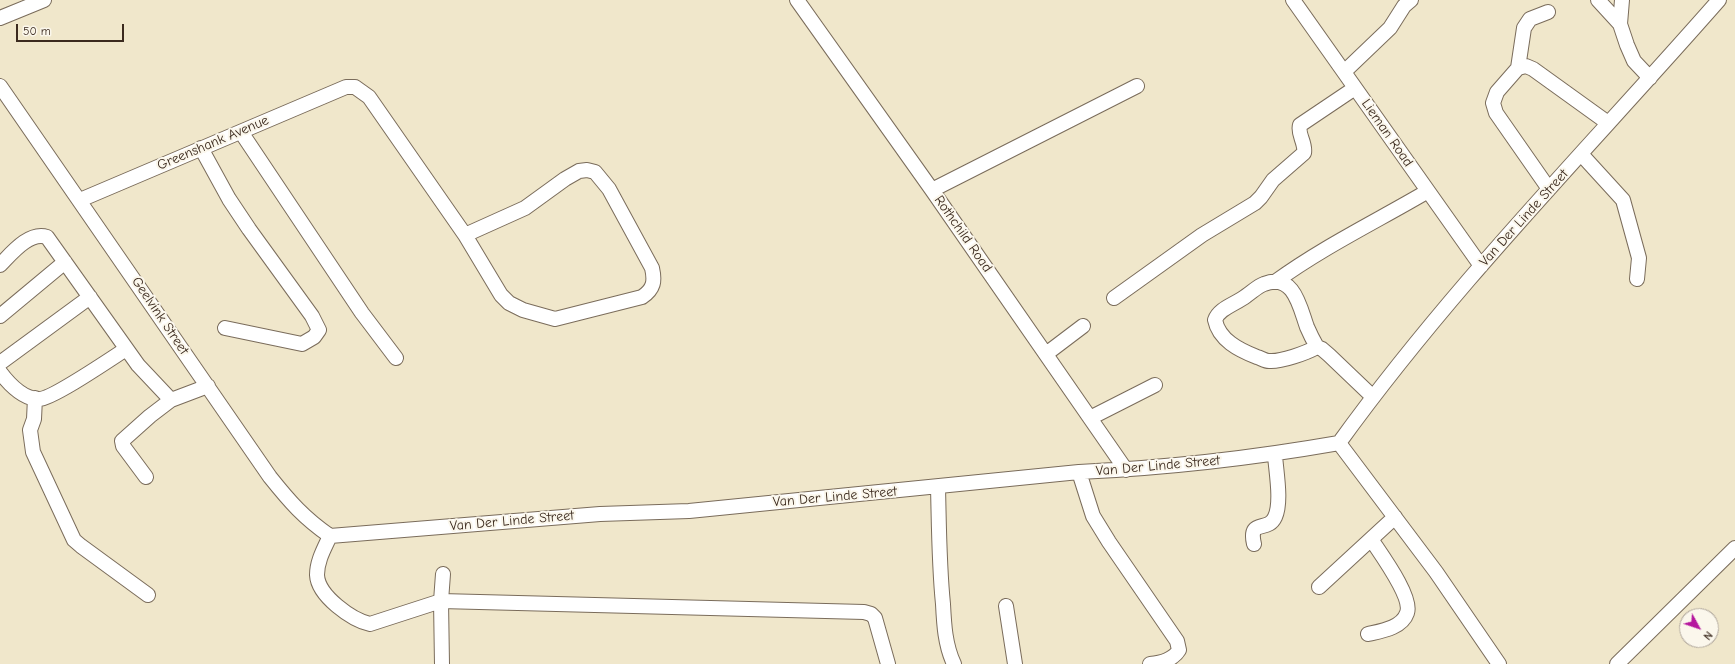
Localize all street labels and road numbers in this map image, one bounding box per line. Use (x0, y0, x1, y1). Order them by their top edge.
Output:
street label: Lieman Road (1358, 96, 1416, 170)
street label: Greenshank Avenue (155, 112, 271, 174)
street label: Van Der Linde Street (1476, 166, 1572, 270)
street label: Rothchild Road (930, 192, 996, 276)
street label: Geelvink Street (128, 274, 192, 358)
street label: Van Der Linde Street (1095, 452, 1221, 480)
street label: Van Der Linde Street (772, 483, 898, 511)
street label: Van Der Linde Street (449, 507, 575, 535)

